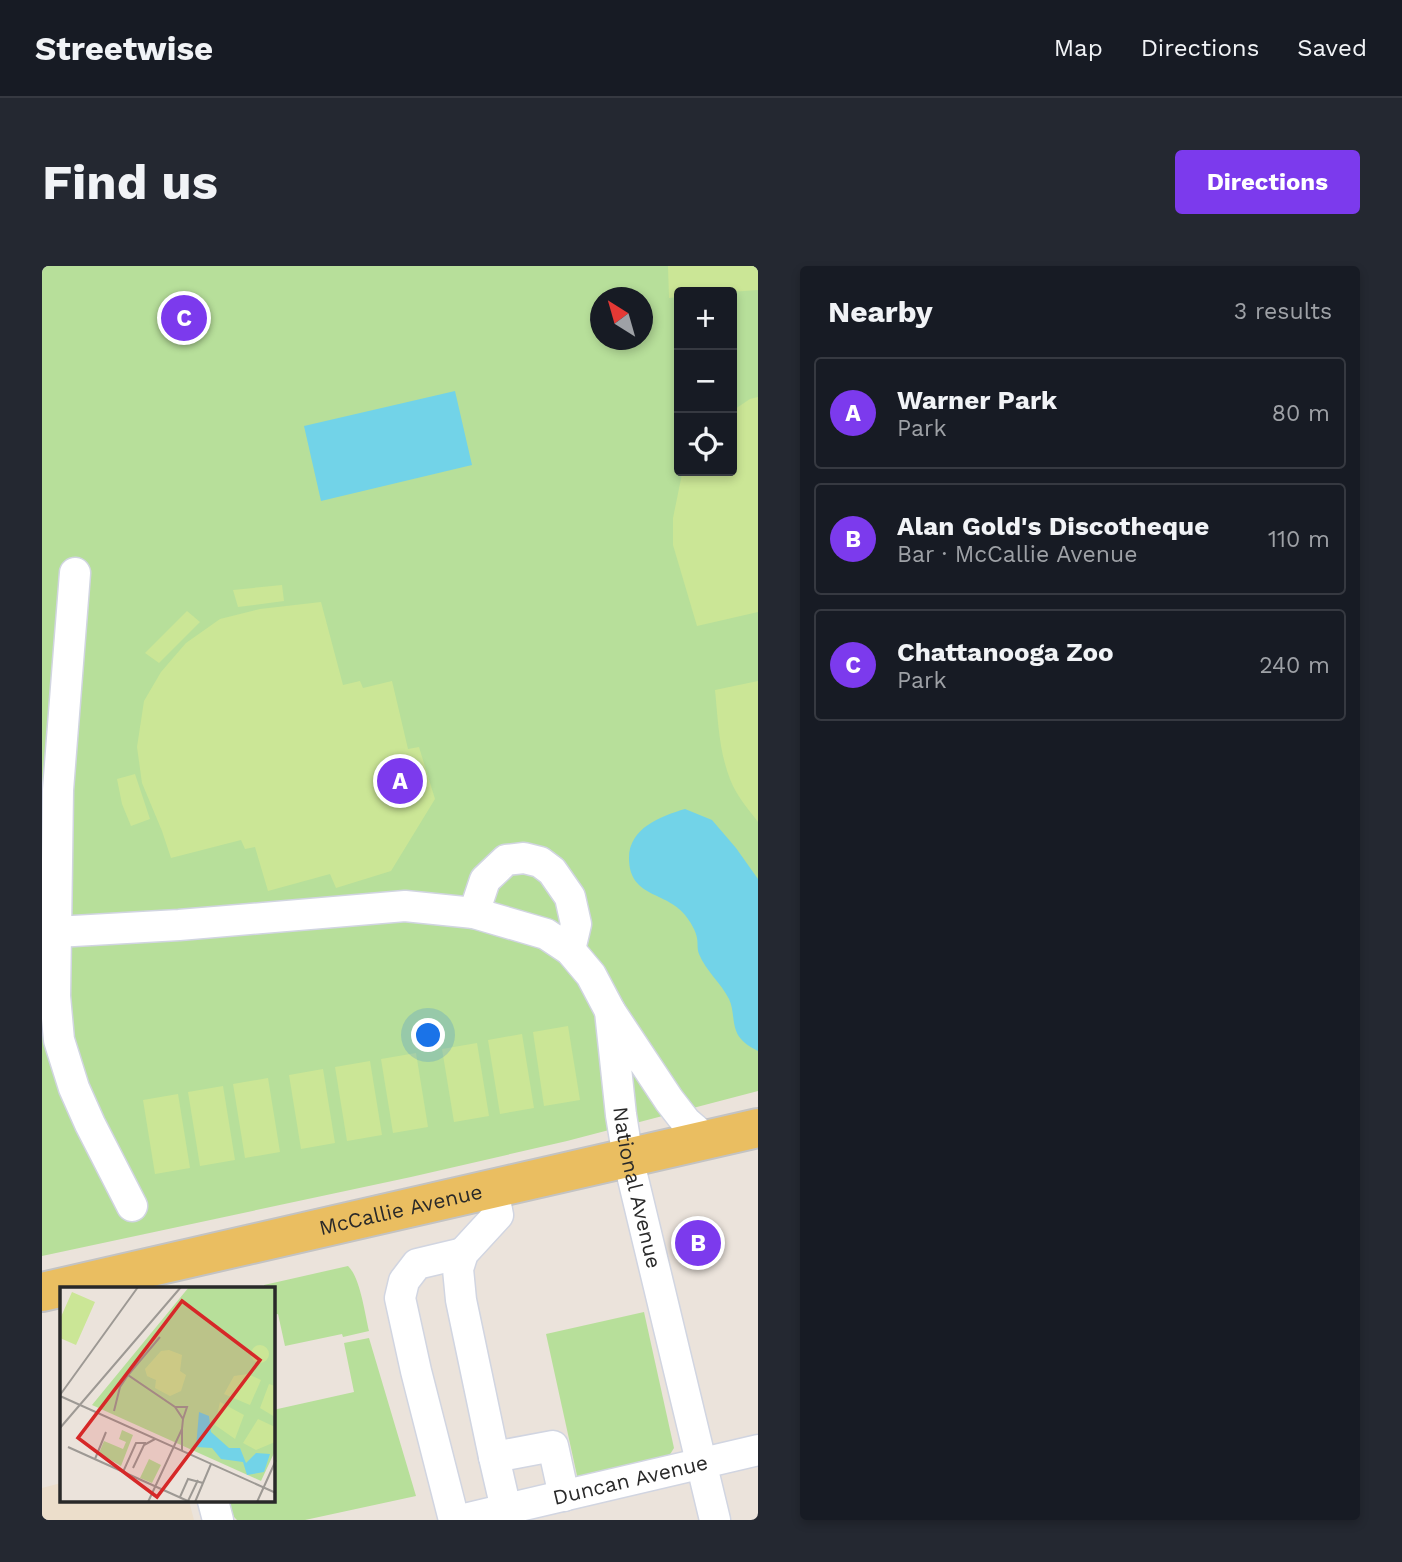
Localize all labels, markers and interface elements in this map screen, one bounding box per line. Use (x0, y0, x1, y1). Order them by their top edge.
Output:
text: Streetwise (35, 29, 213, 68)
text: Map (1054, 34, 1103, 62)
text: Directions (1141, 34, 1259, 62)
text: Saved (1297, 34, 1367, 62)
button: Directions (1175, 150, 1360, 214)
text: Find us (42, 153, 218, 211)
north arrow (590, 287, 653, 350)
map controls (674, 287, 737, 476)
button: + (674, 287, 737, 350)
pin: C (161, 292, 207, 344)
text: Nearby (828, 294, 933, 329)
text: 3 results (1234, 298, 1332, 325)
button: − (674, 350, 737, 413)
text: Warner Park (897, 385, 1057, 415)
text: A (845, 400, 861, 427)
text: 80 m (1272, 400, 1330, 427)
button: locate (674, 413, 737, 476)
text: Park (897, 415, 946, 442)
text: Alan Gold's Discotheque (897, 511, 1209, 541)
text: B (845, 526, 861, 553)
text: 110 m (1268, 526, 1330, 553)
text: Bar · McCallie Avenue (897, 541, 1138, 568)
text: Chattanooga Zoo (897, 637, 1114, 667)
text: C (845, 652, 861, 679)
text: 240 m (1259, 652, 1330, 679)
text: Park (897, 667, 946, 694)
pin: A (377, 755, 423, 807)
your location (411, 1018, 445, 1052)
street label: National Avenue (608, 1105, 667, 1271)
street label: McCallie Avenue (316, 1179, 485, 1240)
pin: B (675, 1217, 721, 1269)
inset map (60, 1287, 275, 1502)
street label: Duncan Avenue (550, 1449, 710, 1510)

